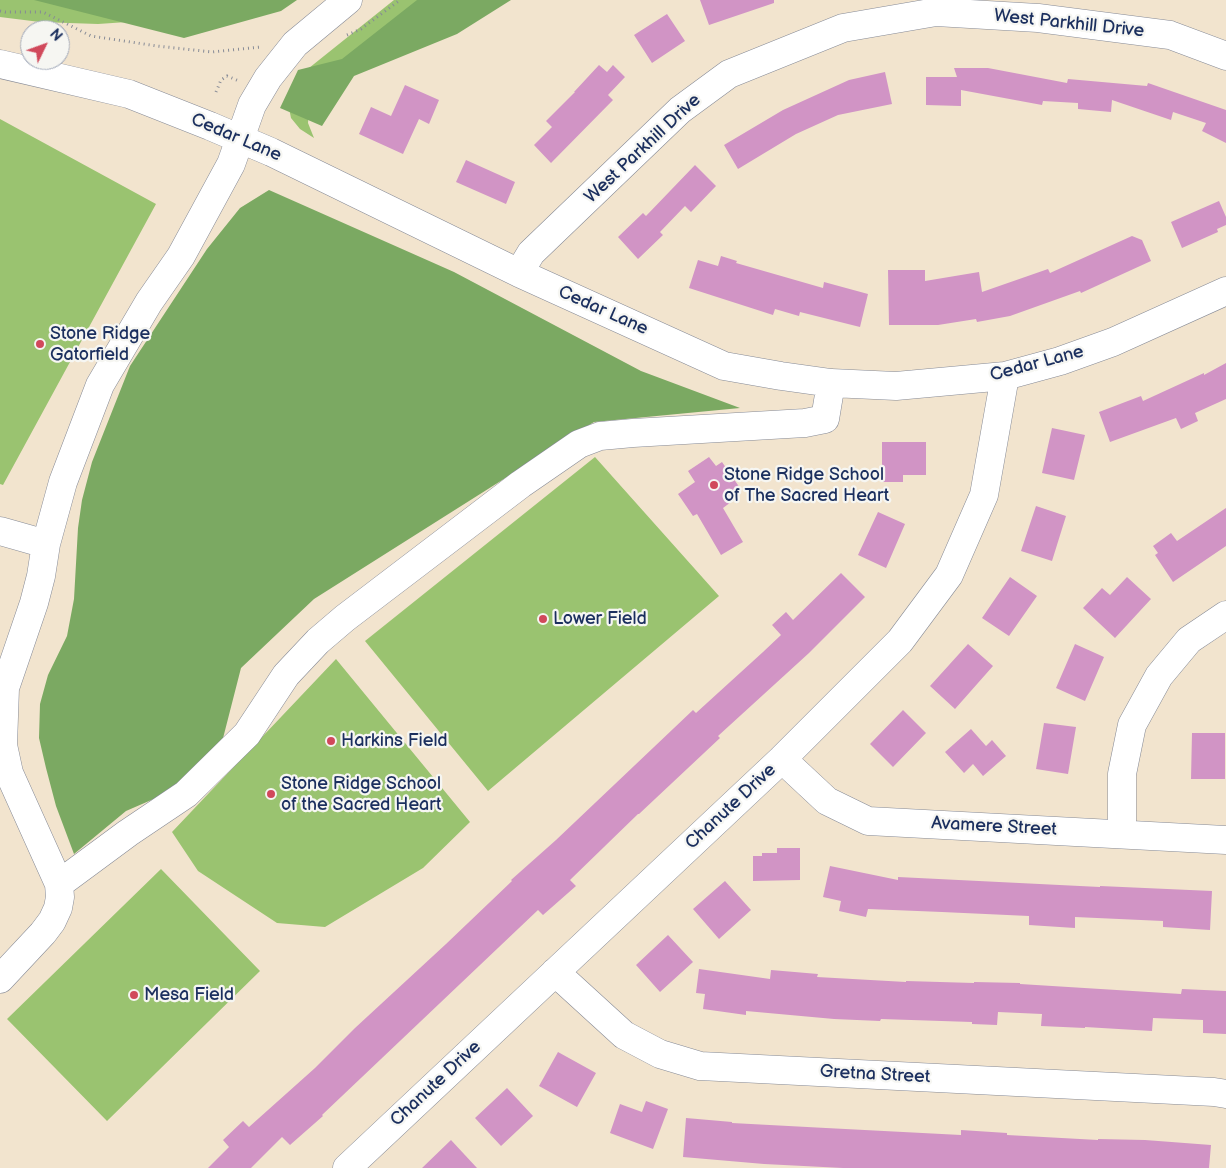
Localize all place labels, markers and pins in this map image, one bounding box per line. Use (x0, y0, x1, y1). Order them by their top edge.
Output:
place label: Stone Ridge Gatorfield (50, 323, 150, 366)
marker: Stone Ridge Gatorfield (34, 338, 46, 350)
place label: Stone Ridge School of The Sacred Heart (724, 464, 889, 506)
marker: Stone Ridge School of The Sacred Heart (708, 479, 720, 491)
place label: Lower Field (553, 608, 647, 630)
marker: Lower Field (537, 613, 549, 625)
place label: Harkins Field (341, 730, 448, 752)
marker: Harkins Field (325, 735, 337, 747)
place label: Stone Ridge School of the Sacred Heart (281, 773, 441, 816)
marker: Stone Ridge School of the Sacred Heart (265, 788, 277, 800)
place label: Mesa Field (144, 984, 234, 1006)
marker: Mesa Field (128, 989, 140, 1001)

